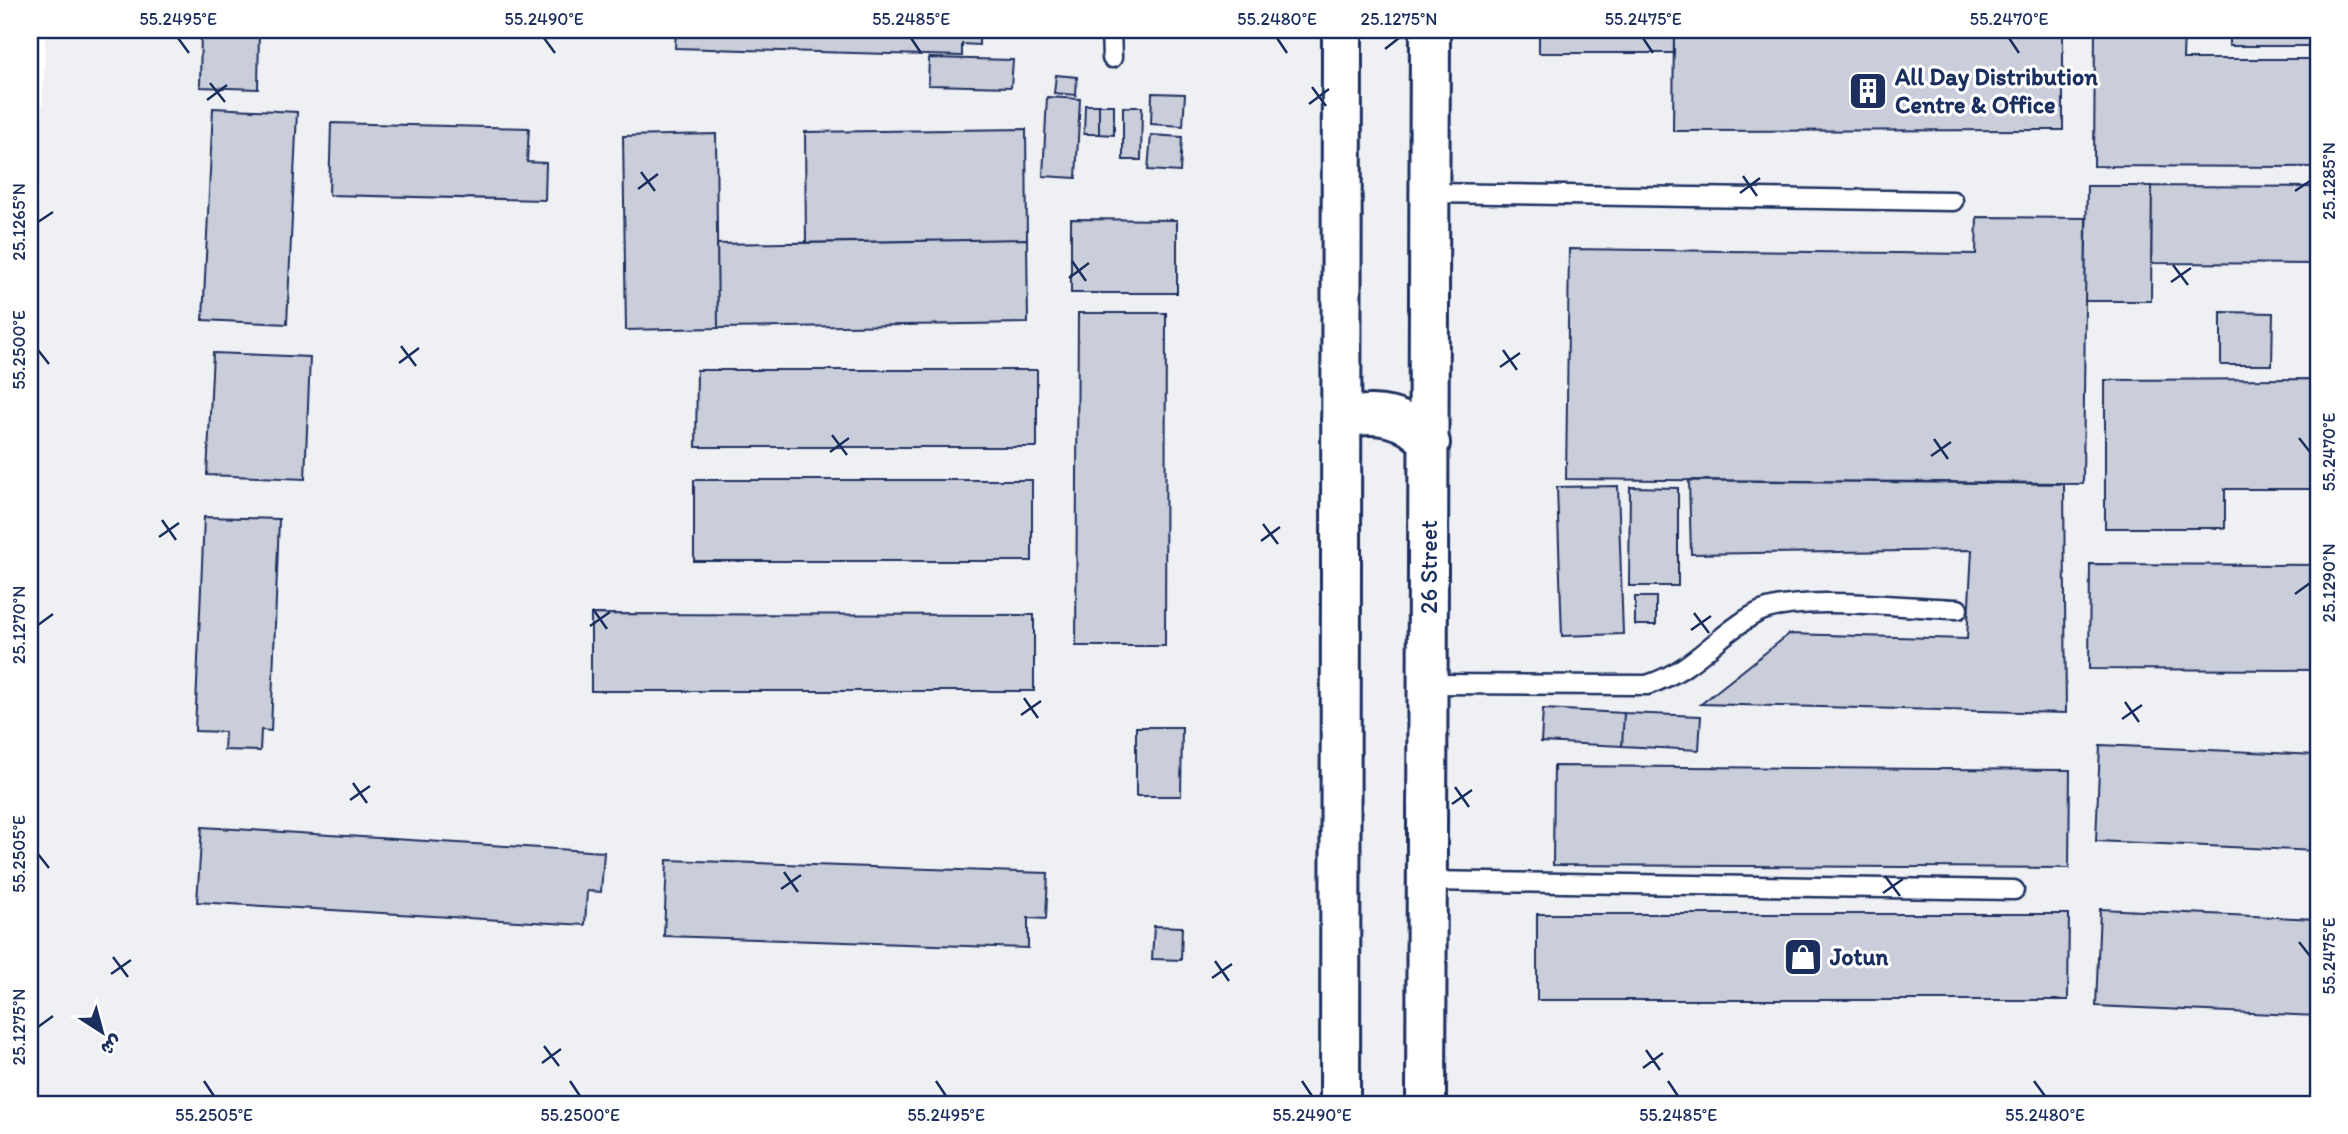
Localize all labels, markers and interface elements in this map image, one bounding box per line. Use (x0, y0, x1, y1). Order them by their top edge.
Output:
text: 55.2495°E (139, 8, 217, 30)
text: 55.2490°E (504, 8, 584, 30)
text: 55.2485°E (872, 8, 950, 30)
text: 55.2480°E (1237, 8, 1317, 30)
text: 25.1275°N (1360, 8, 1438, 30)
text: 55.2475°E (1604, 8, 1682, 30)
text: 55.2470°E (1970, 8, 2048, 30)
place label: All Day Distribution Centre & Office (1894, 62, 2098, 119)
building icon: All Day Distribution Centre & Office (1847, 70, 1889, 112)
text: 25.1285°N (2318, 142, 2340, 220)
text: 25.1265°N (8, 183, 30, 261)
text: 55.2500°E (8, 310, 30, 390)
text: 55.2470°E (2318, 413, 2340, 491)
street label: 26 Street (1414, 520, 1443, 614)
text: 25.1290°N (2318, 543, 2340, 623)
text: 25.1270°N (8, 586, 30, 664)
text: 55.2505°E (8, 815, 30, 893)
text: 55.2475°E (2318, 917, 2340, 995)
shop icon: Jotun (1782, 936, 1824, 978)
place label: Jotun (1829, 942, 1889, 971)
text: 25.1275°N (8, 988, 30, 1066)
north arrow (66, 998, 136, 1068)
text: ش (96, 1030, 127, 1061)
text: 55.2505°E (175, 1104, 253, 1126)
text: 55.2500°E (540, 1104, 620, 1126)
text: 55.2495°E (907, 1104, 985, 1126)
text: 55.2490°E (1272, 1104, 1352, 1126)
text: 55.2485°E (1639, 1104, 1717, 1126)
text: 55.2480°E (2005, 1104, 2085, 1126)

